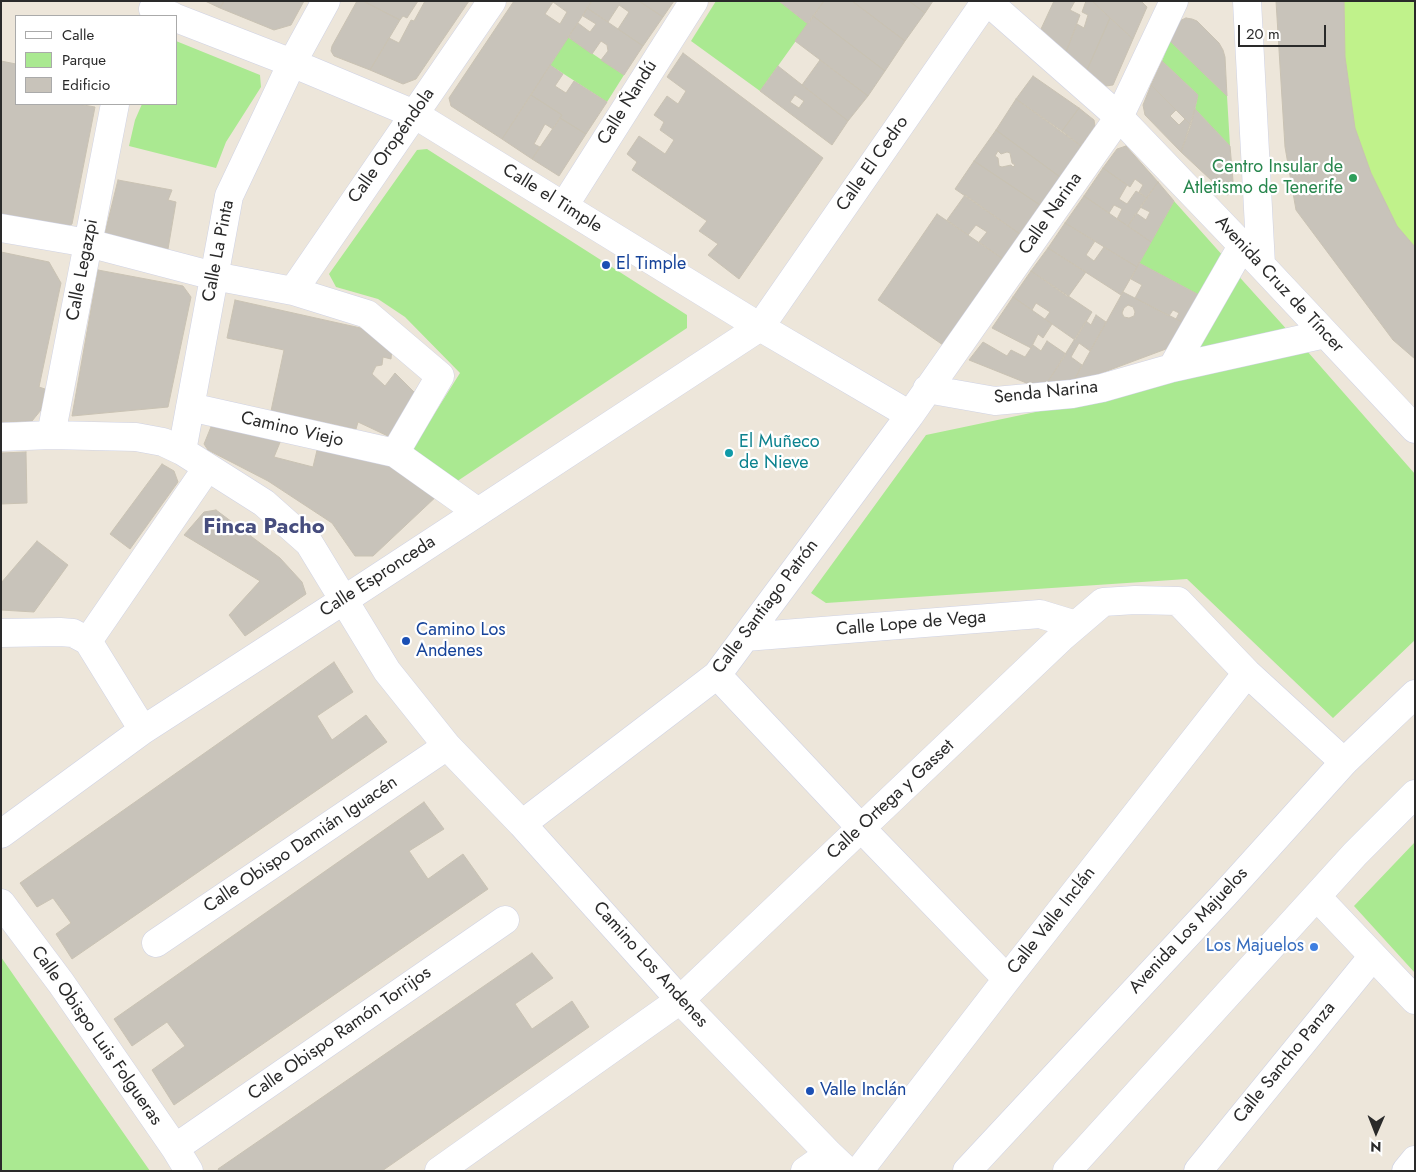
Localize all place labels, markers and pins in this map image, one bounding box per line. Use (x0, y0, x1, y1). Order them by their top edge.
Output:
place label: Centro Insular de Atletismo de Tenerife (1183, 157, 1343, 200)
marker: Centro Insular de Atletismo de Tenerife (1347, 172, 1359, 184)
place label: El Timple (616, 254, 686, 276)
marker: El Timple (600, 259, 612, 271)
place label: El Muñeco de Nieve (739, 432, 820, 474)
marker: El Muñeco de Nieve (723, 447, 735, 459)
place label: Camino Los Andenes (416, 620, 506, 662)
marker: Camino Los Andenes (400, 635, 412, 647)
place label: Los Majuelos (1206, 936, 1304, 958)
marker: Los Majuelos (1308, 941, 1320, 953)
place label: Valle Inclán (820, 1080, 906, 1102)
marker: Valle Inclán (804, 1085, 816, 1097)

